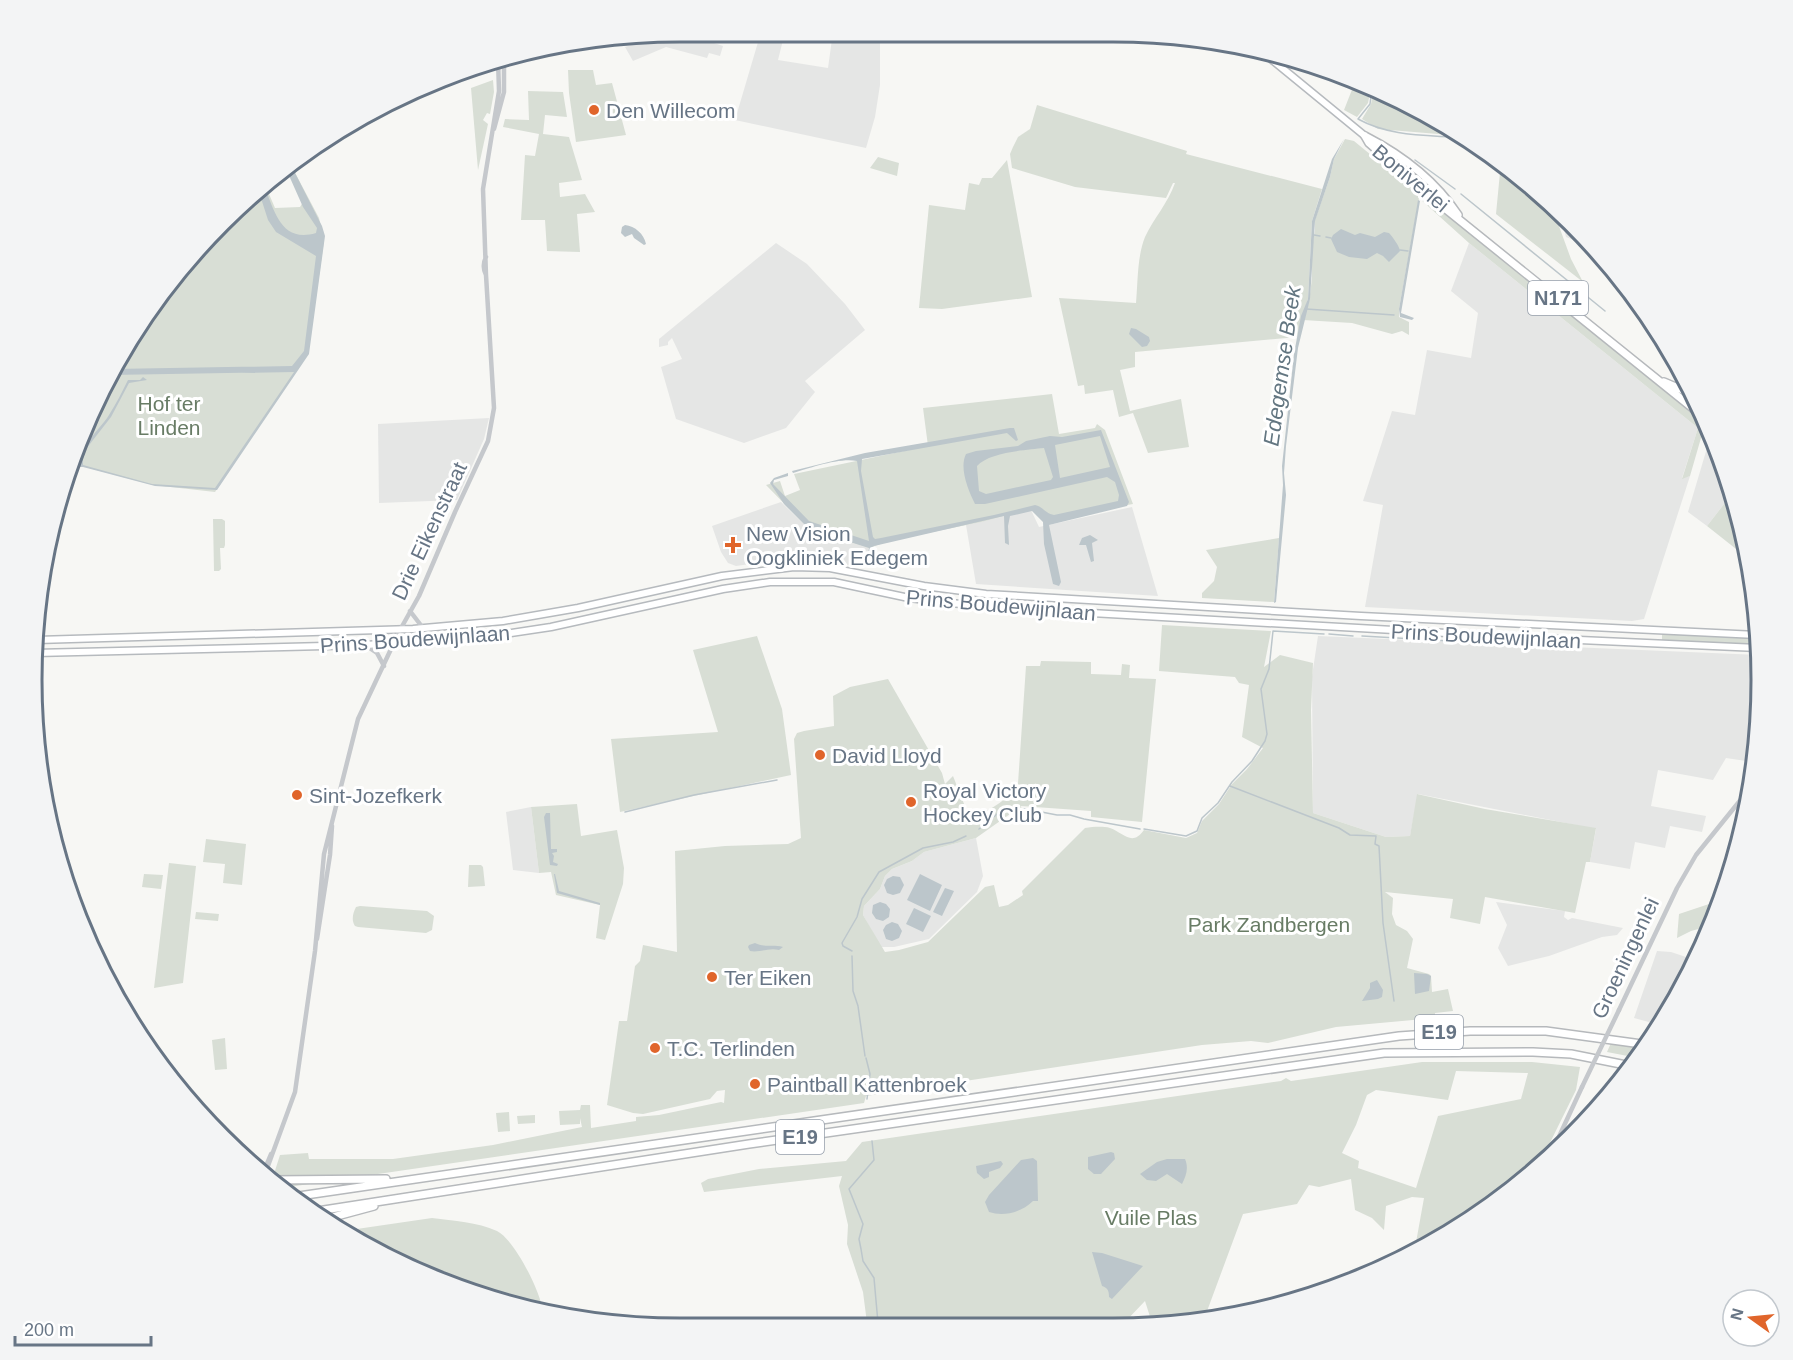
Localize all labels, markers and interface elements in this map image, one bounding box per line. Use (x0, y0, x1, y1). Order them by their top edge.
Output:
place label: Den Willecom (606, 99, 736, 122)
marker: Den Willecom (587, 103, 601, 117)
street label: Boniverlei (1368, 140, 1454, 216)
road number: N171 (1528, 281, 1588, 315)
water label: Edegemse Beek (1258, 283, 1306, 448)
park label: Hof ter Linden (137, 392, 201, 439)
street label: Drie Eikenstraat (387, 458, 471, 604)
place label: New Vision Oogkliniek Edegem (746, 522, 928, 569)
marker: New Vision Oogkliniek Edegem (724, 536, 742, 554)
street label: Prins Boudewijnlaan (905, 585, 1097, 625)
street label: Prins Boudewijnlaan (1390, 620, 1582, 652)
street label: Prins Boudewijnlaan (319, 621, 511, 657)
place label: David Lloyd (832, 744, 942, 767)
marker: David Lloyd (813, 748, 827, 762)
place label: Royal Victory Hockey Club (923, 779, 1047, 826)
place label: Sint-Jozefkerk (309, 784, 443, 807)
marker: Sint-Jozefkerk (290, 788, 304, 802)
marker: Royal Victory Hockey Club (904, 795, 918, 809)
street label: Groeningenlei (1587, 894, 1663, 1022)
park label: Park Zandbergen (1188, 913, 1350, 936)
place label: Ter Eiken (724, 966, 812, 989)
marker: Ter Eiken (705, 970, 719, 984)
road number: E19 (1415, 1015, 1463, 1049)
place label: T.C. Terlinden (667, 1037, 795, 1060)
marker: T.C. Terlinden (648, 1041, 662, 1055)
place label: Paintball Kattenbroek (767, 1073, 967, 1096)
marker: Paintball Kattenbroek (748, 1077, 762, 1091)
road number: E19 (776, 1120, 824, 1154)
park label: Vuile Plas (1105, 1206, 1197, 1229)
north arrow (1721, 1288, 1781, 1348)
text: N (1727, 1306, 1747, 1322)
scale bar (15, 1309, 152, 1347)
text: 200 m (24, 1320, 74, 1340)

